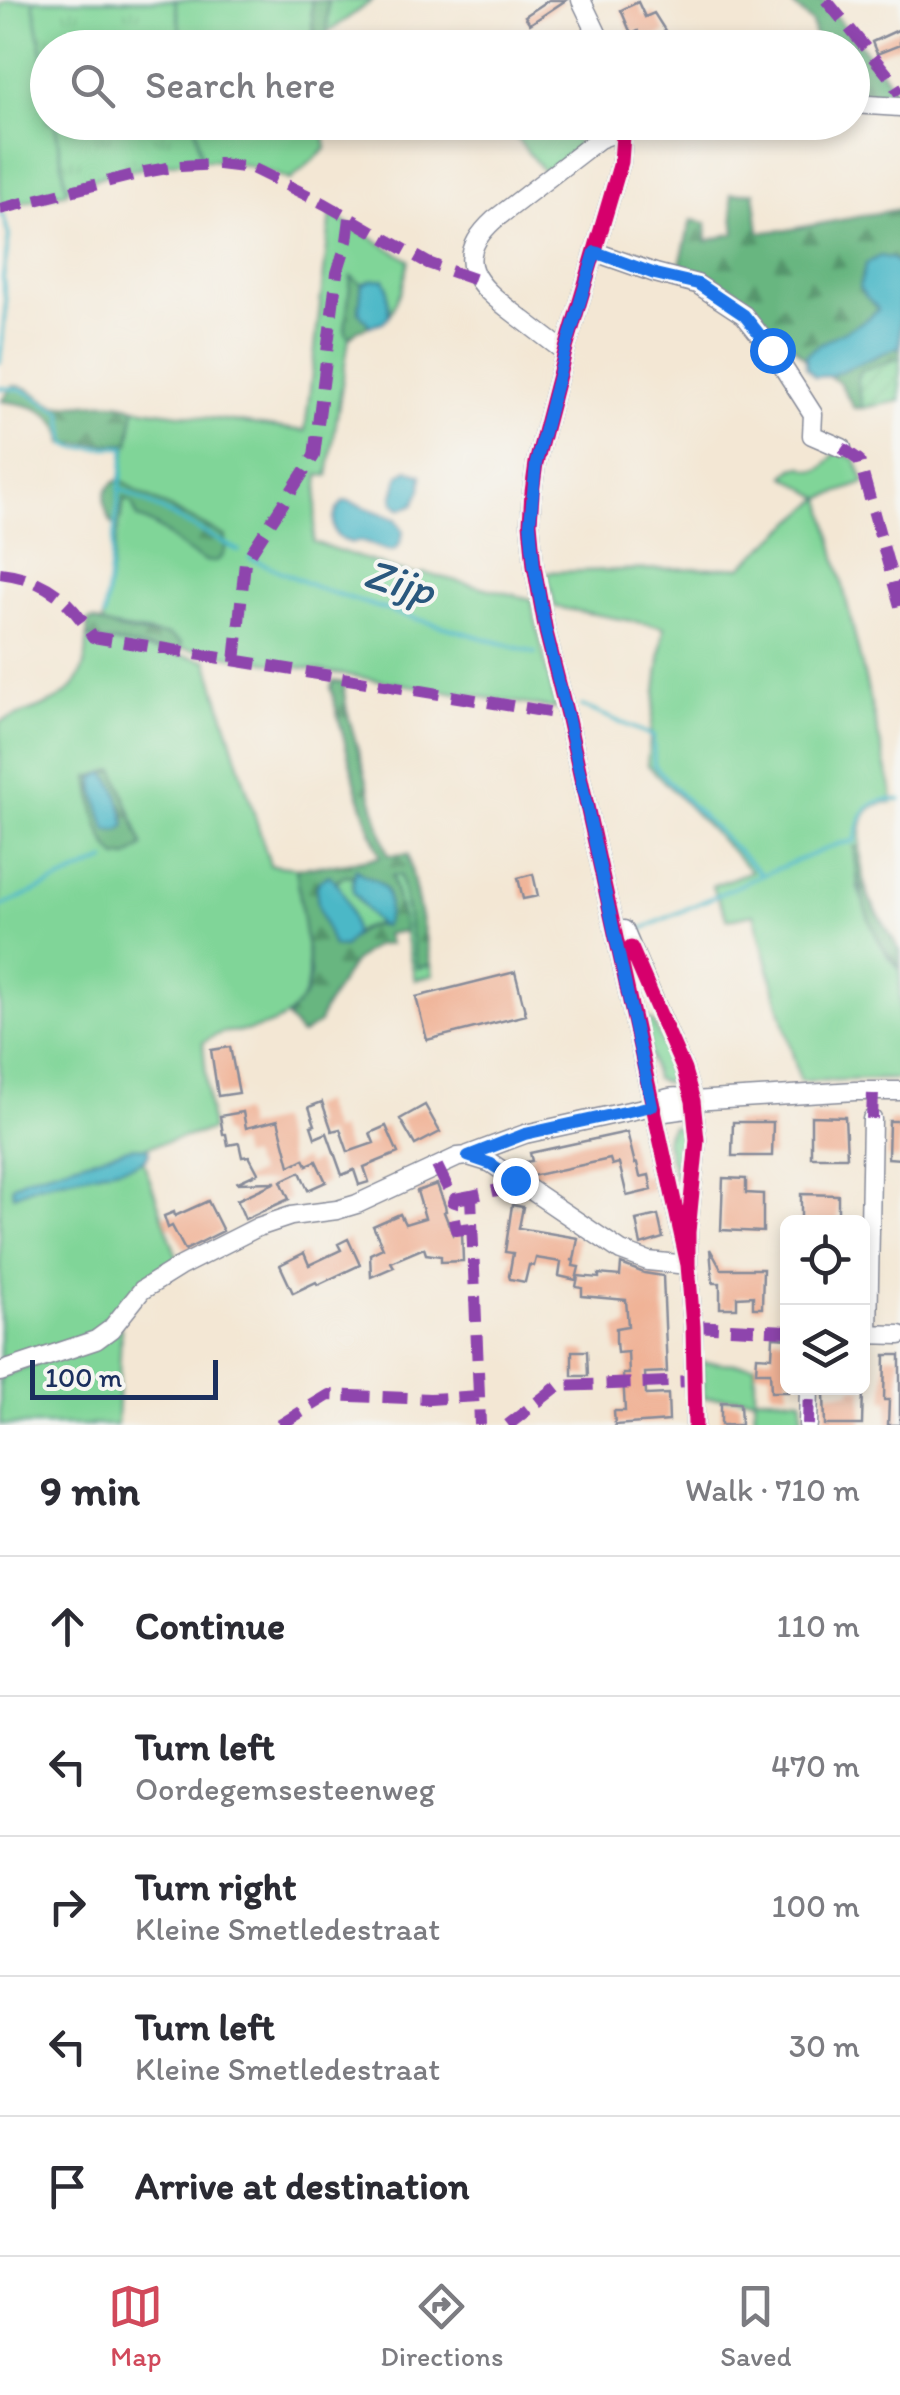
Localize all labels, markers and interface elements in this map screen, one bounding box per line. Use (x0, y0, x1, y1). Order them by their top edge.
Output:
search box (30, 30, 870, 140)
icon: search (65, 58, 120, 113)
text: Search here (145, 62, 336, 108)
route start (750, 328, 796, 374)
water label: Zijp (358, 545, 443, 618)
route end (493, 1158, 539, 1204)
map controls (780, 1215, 870, 1395)
button: locate (780, 1215, 870, 1305)
button: layers (780, 1305, 870, 1395)
scale bar (30, 1355, 218, 1400)
text: 100 m (45, 1360, 122, 1394)
text: 9 min (40, 1465, 140, 1516)
text: Walk · 710 m (685, 1471, 860, 1509)
icon: ahead (40, 1599, 95, 1654)
text: Continue (135, 1603, 285, 1649)
text: 110 m (776, 1607, 860, 1645)
text: Turn left (135, 1724, 275, 1770)
icon: left (40, 1739, 95, 1794)
text: 470 m (771, 1747, 860, 1785)
text: Oordegemsesteenweg (135, 1770, 435, 1808)
text: Turn right (135, 1864, 297, 1910)
icon: right (40, 1879, 95, 1934)
text: 100 m (772, 1887, 860, 1925)
text: Kleine Smetledestraat (135, 1910, 440, 1948)
text: Turn left (135, 2004, 275, 2050)
icon: left (40, 2019, 95, 2074)
text: 30 m (789, 2027, 860, 2065)
text: Kleine Smetledestraat (135, 2050, 440, 2088)
icon: arrive (40, 2159, 95, 2214)
text: Arrive at destination (135, 2163, 470, 2209)
tab: Map (108, 2279, 163, 2373)
tab: Directions (380, 2279, 503, 2373)
tab: Saved (720, 2279, 792, 2373)

